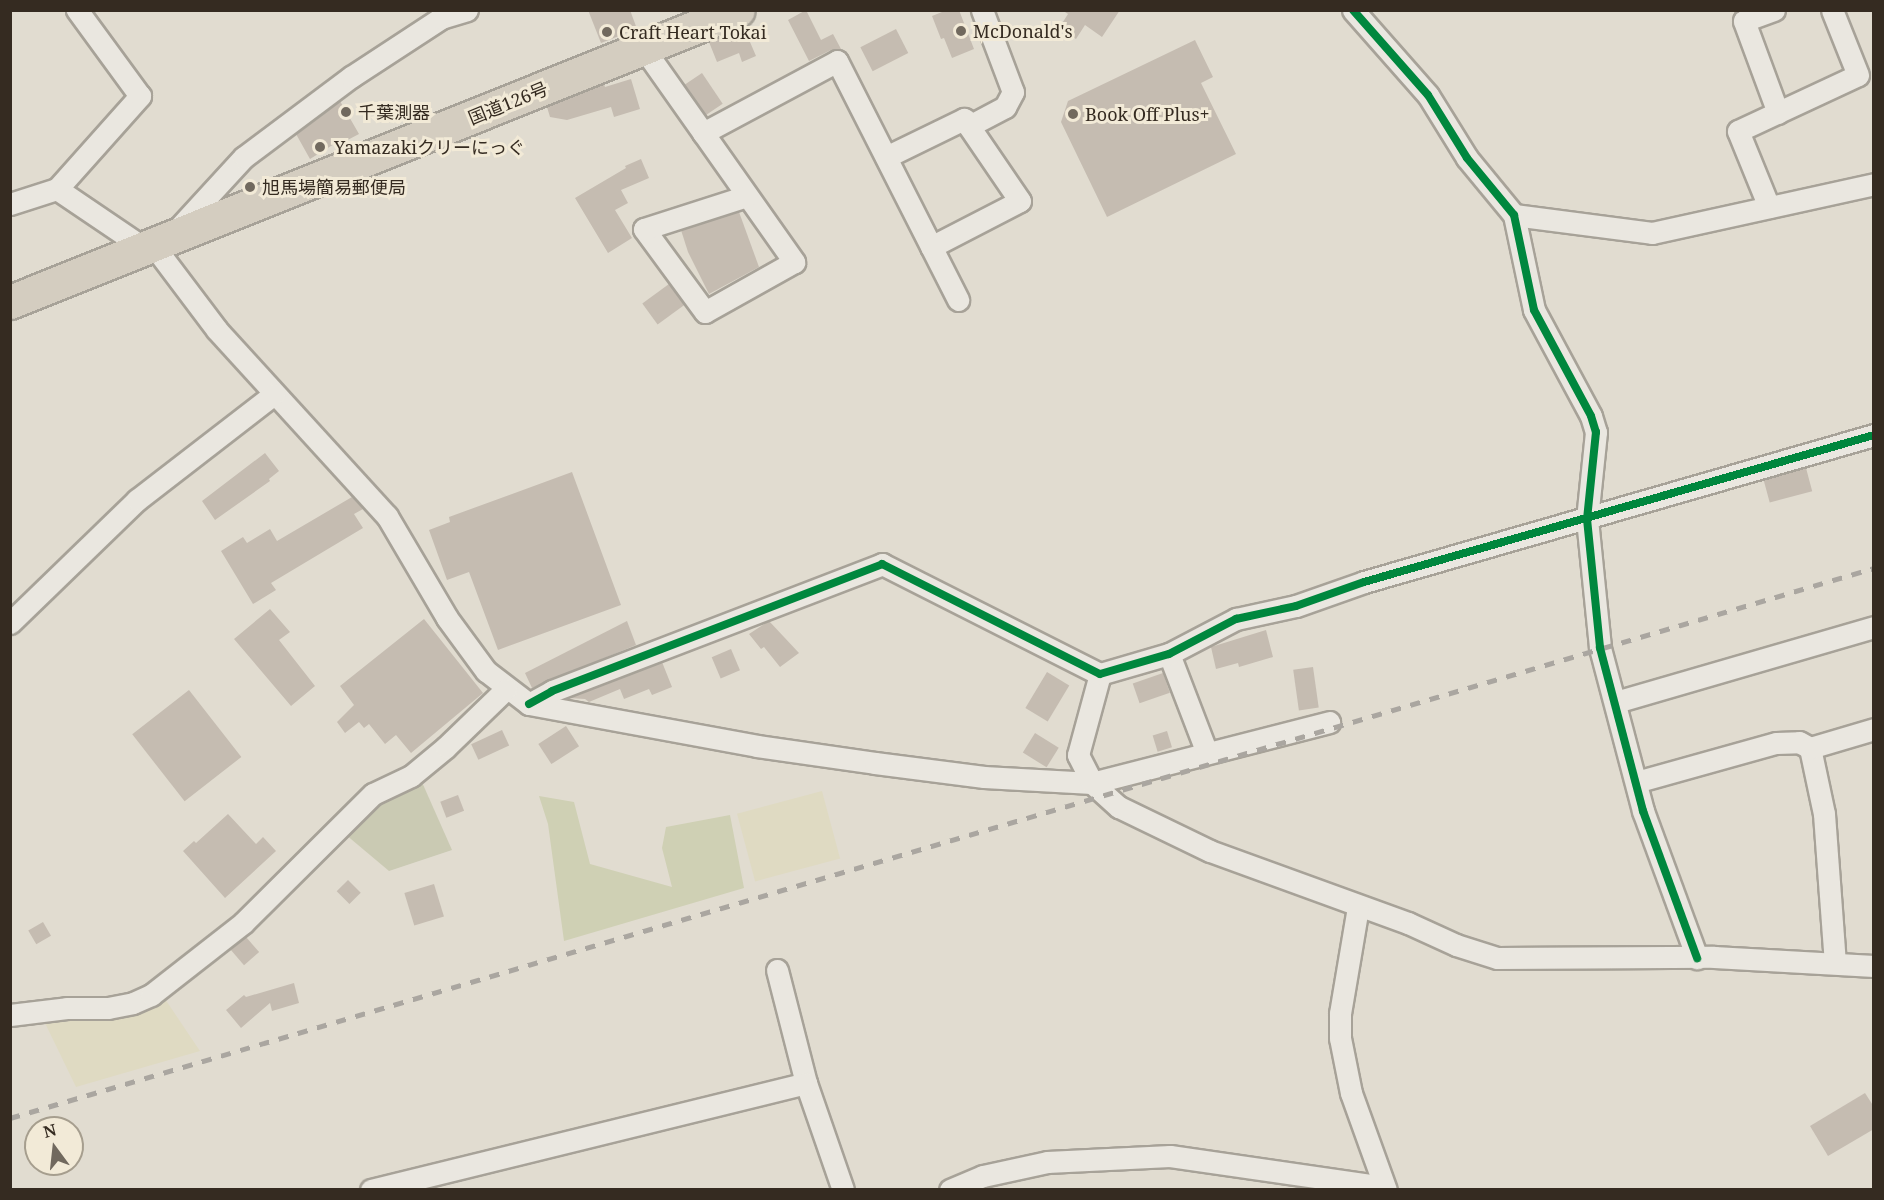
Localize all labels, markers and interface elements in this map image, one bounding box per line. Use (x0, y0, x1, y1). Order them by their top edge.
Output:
place label: McDonald's (973, 20, 1073, 42)
place label: Craft Heart Tokai (619, 21, 766, 43)
marker: McDonald's (954, 24, 968, 38)
marker: Craft Heart Tokai (600, 25, 614, 39)
street label: 国道126号 (465, 77, 551, 129)
place label: 千葉測器 (358, 101, 430, 123)
place label: Book Off Plus+ (1085, 103, 1210, 125)
marker: 千葉測器 (339, 105, 353, 119)
marker: Book Off Plus+ (1066, 107, 1080, 121)
place label: Yamazakiクリーにっぐ (334, 136, 525, 158)
marker: Yamazakiクリーにっぐ (311, 138, 329, 156)
place label: 旭馬場簡易郵便局 (262, 176, 406, 198)
marker: 旭馬場簡易郵便局 (243, 180, 257, 194)
north arrow (24, 1116, 84, 1176)
text: N (41, 1118, 59, 1143)

